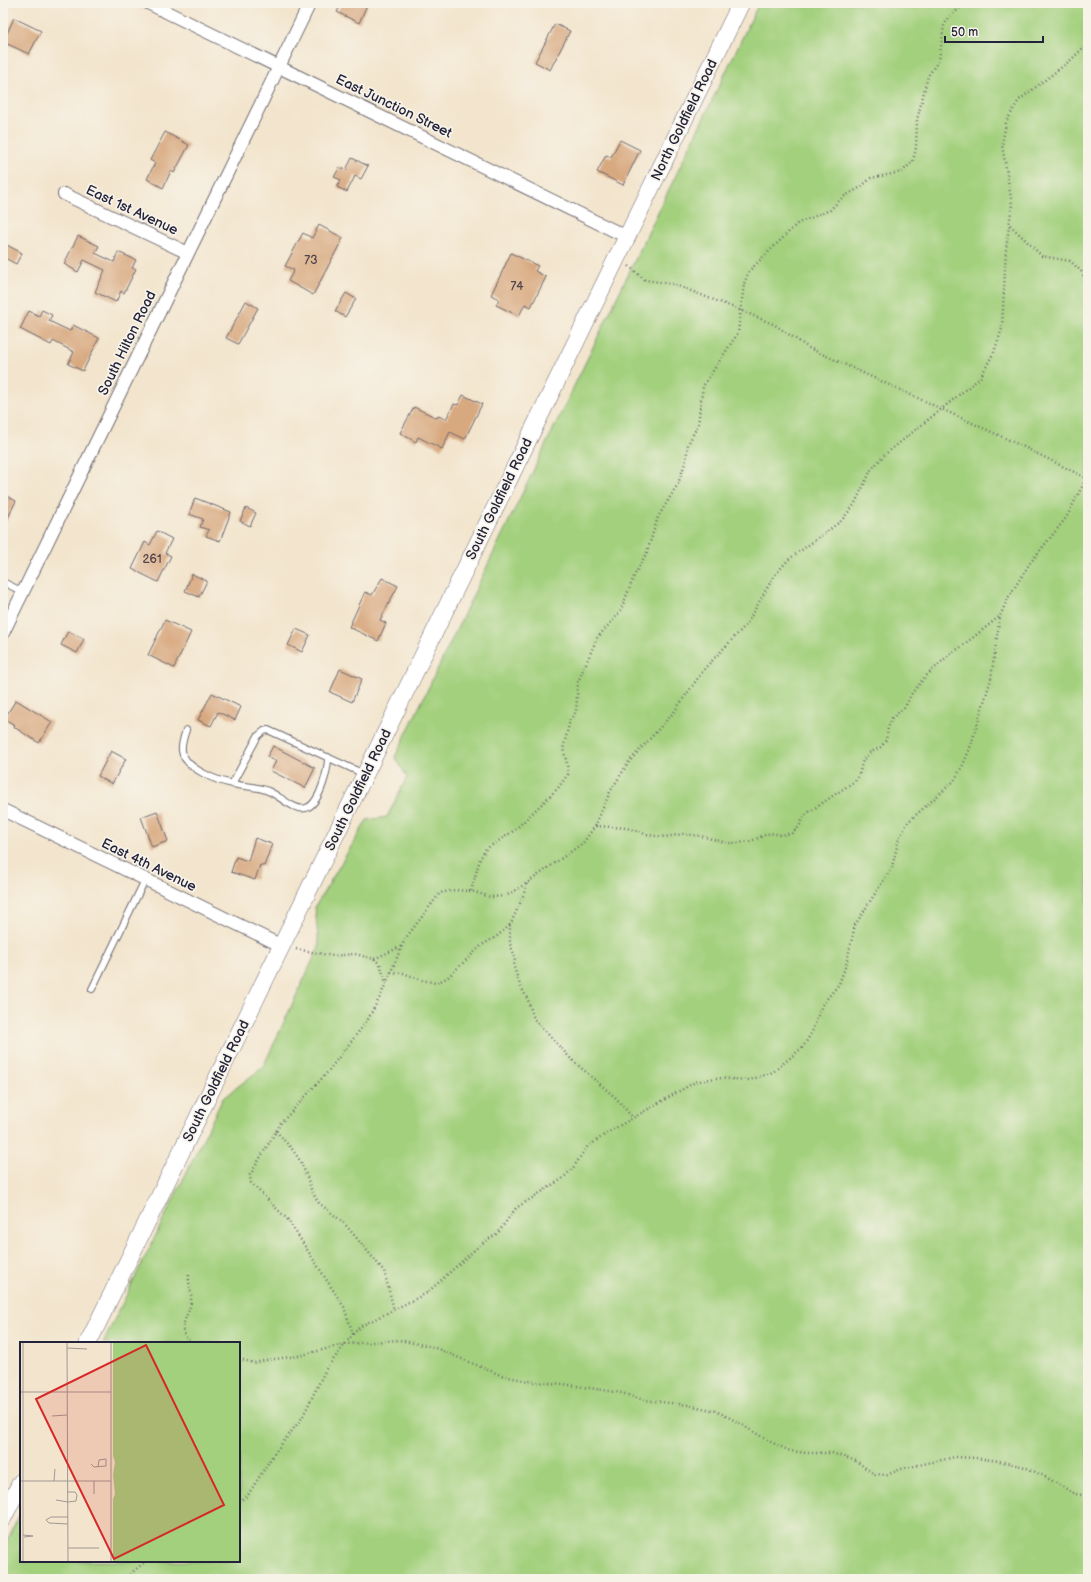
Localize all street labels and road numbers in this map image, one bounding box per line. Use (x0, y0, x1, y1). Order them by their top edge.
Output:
street label: North Goldfield Road (647, 57, 721, 183)
street label: East Junction Street (333, 70, 456, 142)
street label: East 1st Avenue (83, 181, 181, 239)
street label: South Hilton Road (94, 288, 160, 398)
street label: South Goldfield Road (462, 435, 536, 563)
street label: South Goldfield Road (321, 726, 395, 854)
street label: East 4th Avenue (99, 835, 199, 895)
street label: South Goldfield Road (179, 1017, 253, 1145)

